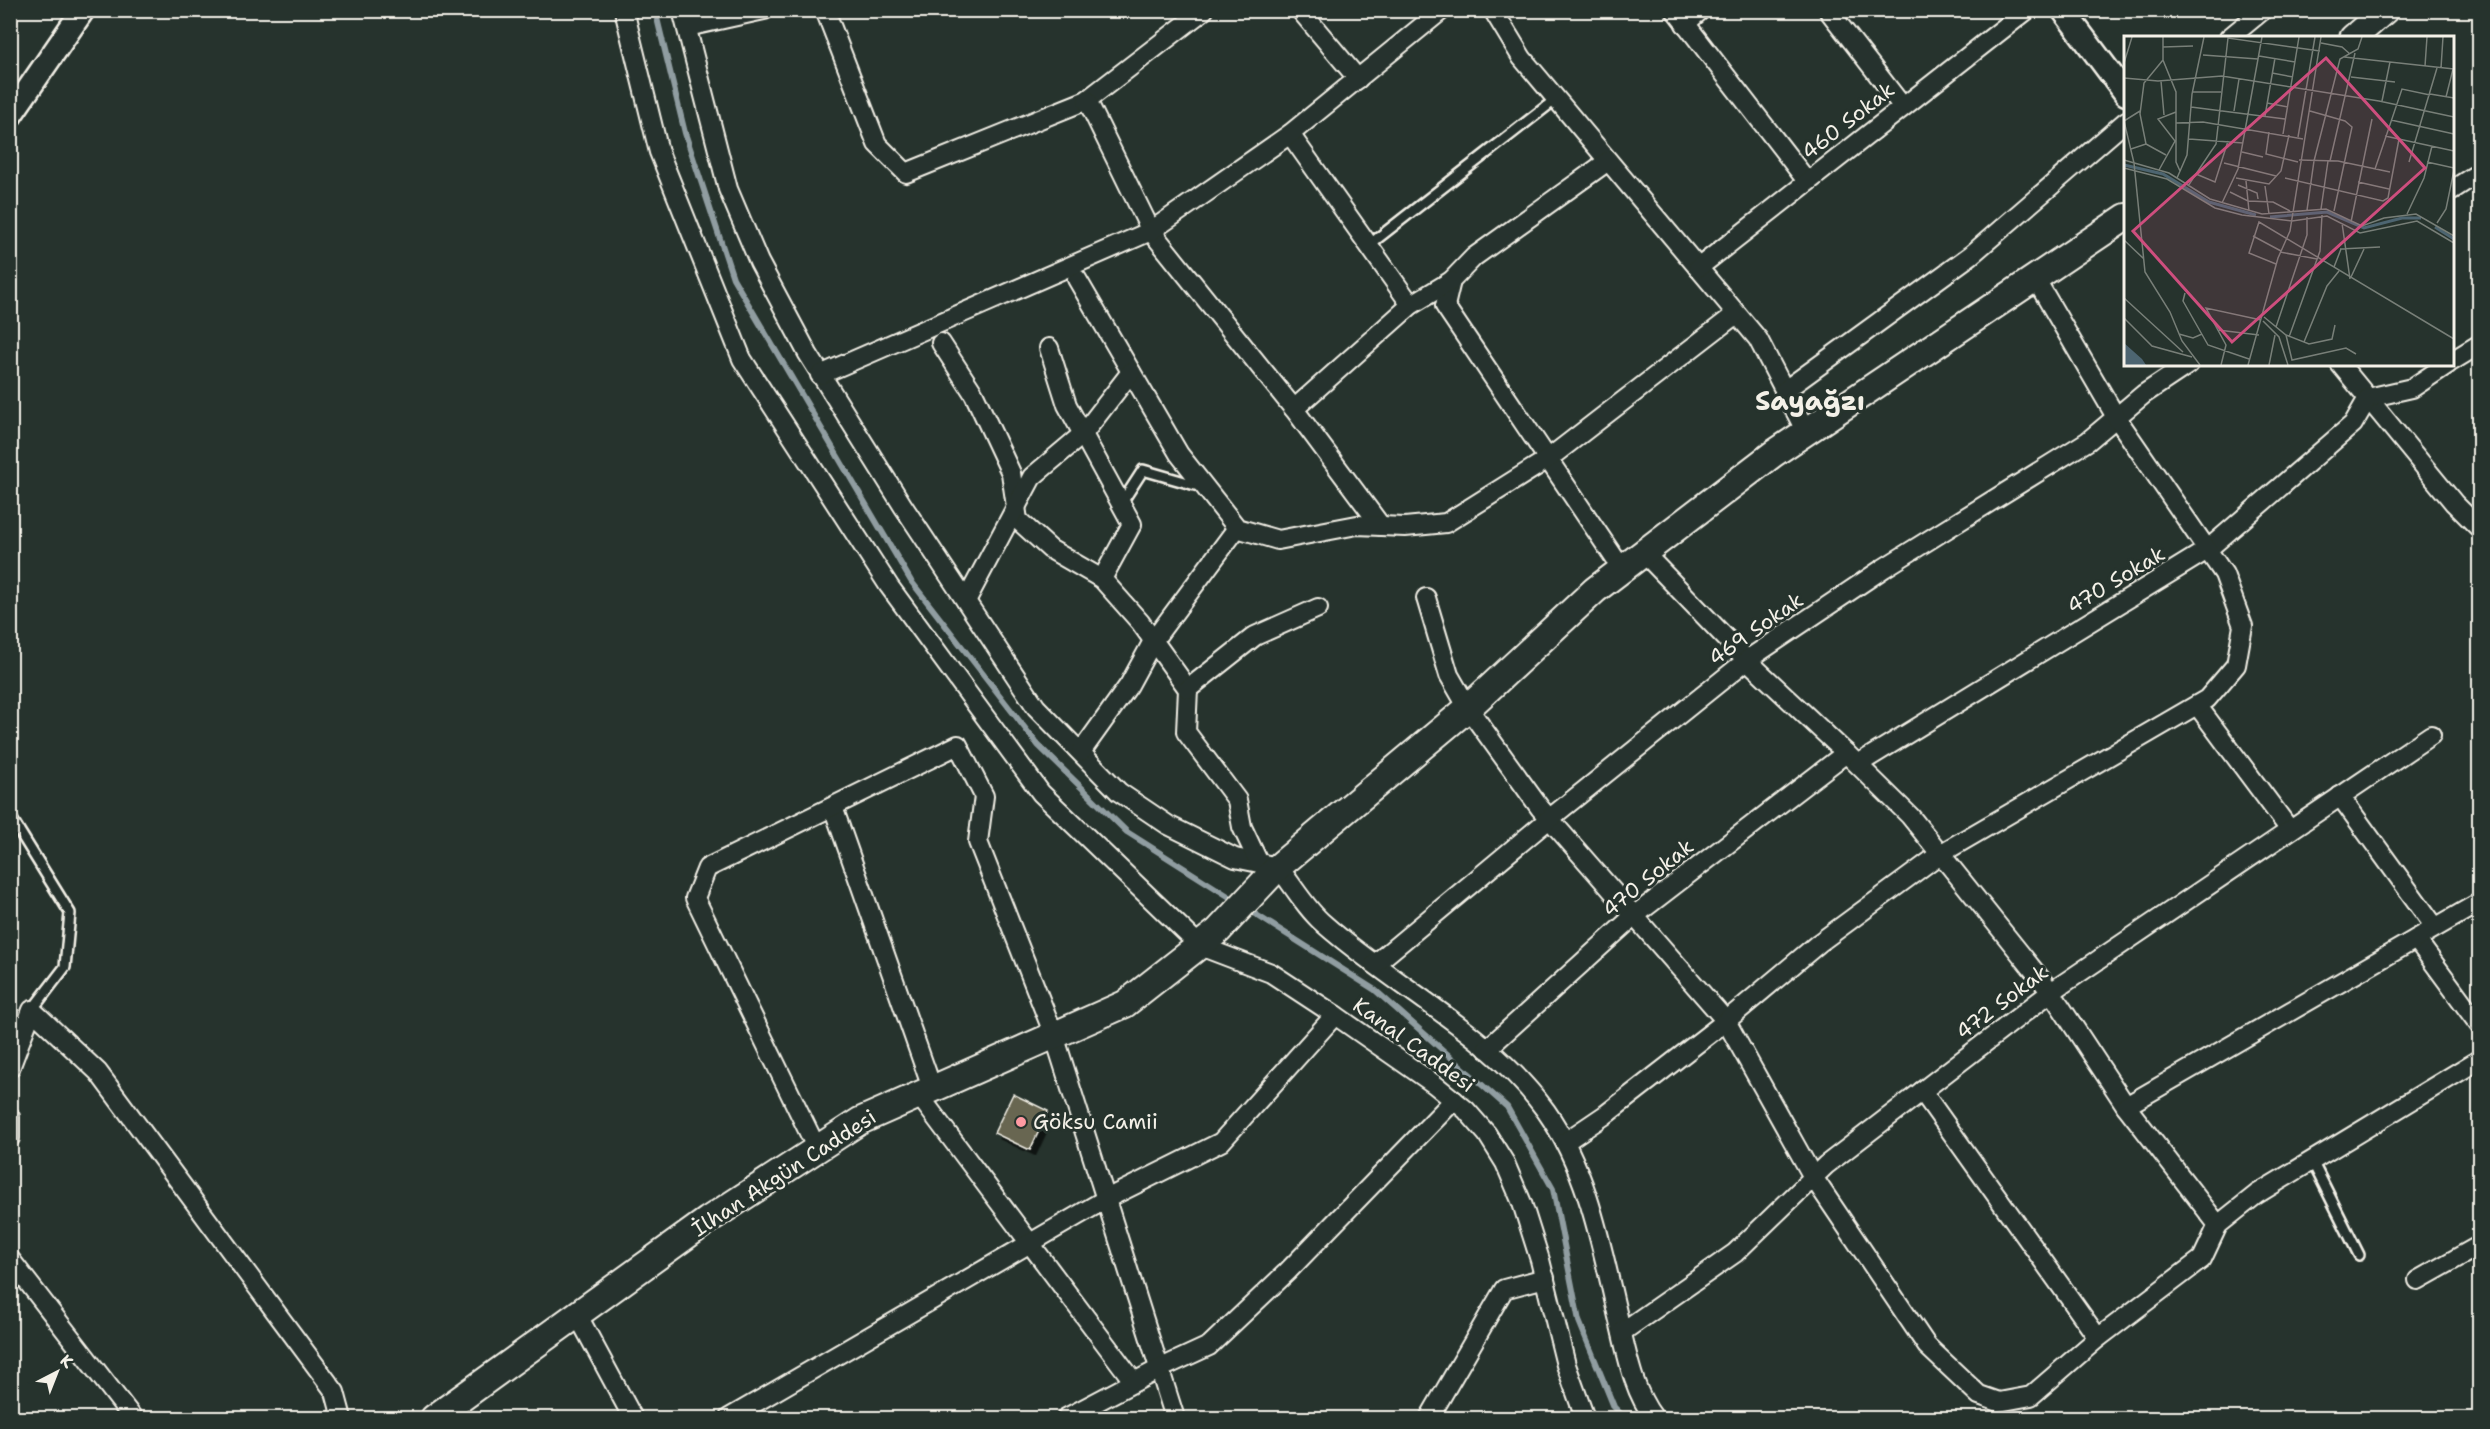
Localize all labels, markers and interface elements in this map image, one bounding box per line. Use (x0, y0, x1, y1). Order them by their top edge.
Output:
inset map (2124, 36, 2454, 366)
street label: 460 Sokak (1796, 76, 1900, 166)
district label: Sayağzı (1755, 382, 1865, 419)
street label: 470 Sokak (2062, 540, 2170, 620)
street label: 469 Sokak (1703, 586, 1809, 672)
street label: 470 Sokak (1597, 833, 1699, 923)
street label: 472 Sokak (1950, 958, 2054, 1046)
street label: Kanal Caddesi (1347, 991, 1481, 1099)
street label: İlhan Akgün Caddesi (687, 1103, 881, 1243)
place label: Göksu Camii (1033, 1108, 1158, 1136)
marker: Göksu Camii (1014, 1115, 1028, 1129)
north arrow (27, 1342, 87, 1402)
text: K (56, 1350, 78, 1373)

